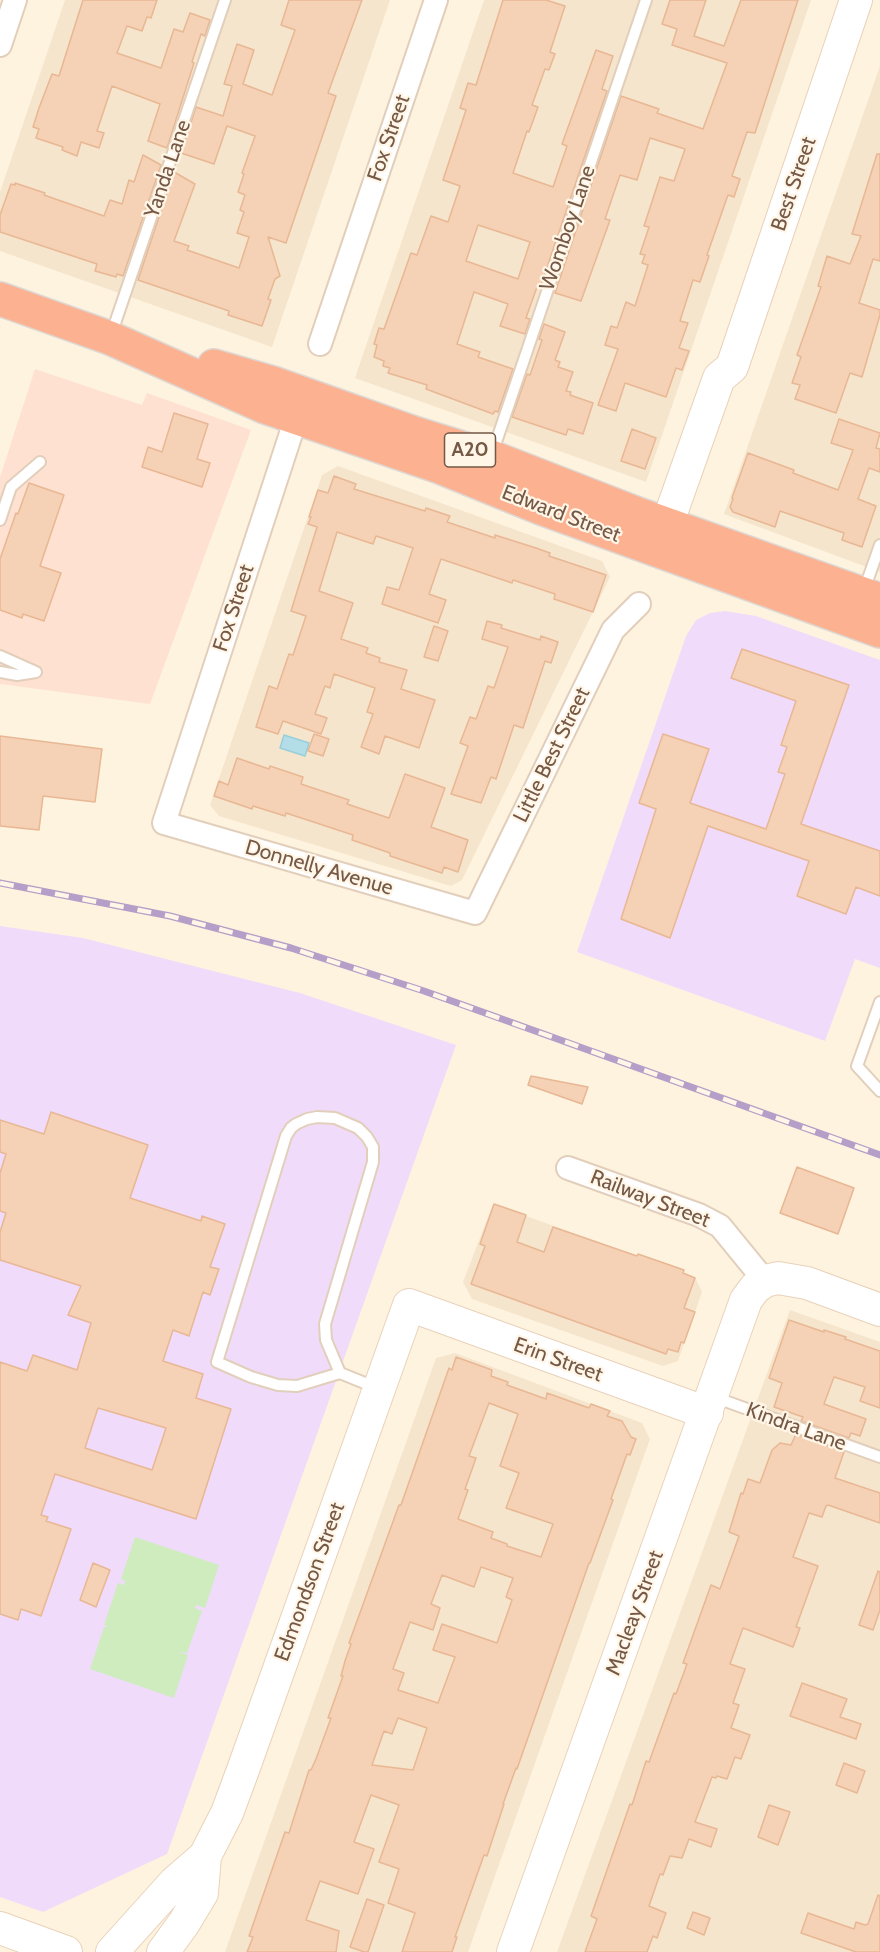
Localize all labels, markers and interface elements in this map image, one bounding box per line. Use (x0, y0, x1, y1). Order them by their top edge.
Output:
street label: Fox Street (362, 91, 416, 185)
street label: Yanda Lane (140, 117, 196, 221)
street label: Best Street (766, 134, 822, 234)
street label: Womboy Lane (535, 162, 601, 294)
road number: A20 (444, 433, 496, 467)
street label: Edward Street (498, 480, 624, 548)
street label: Fox Street (208, 561, 260, 655)
street label: Little Best Street (508, 683, 596, 827)
street label: Donnelly Avenue (242, 835, 396, 901)
street label: Railway Street (587, 1165, 713, 1233)
street label: Erin Street (510, 1332, 606, 1388)
street label: Kindra Lane (743, 1397, 849, 1457)
street label: Edmondson Street (270, 1499, 350, 1665)
street label: Macleay Street (601, 1547, 669, 1679)

